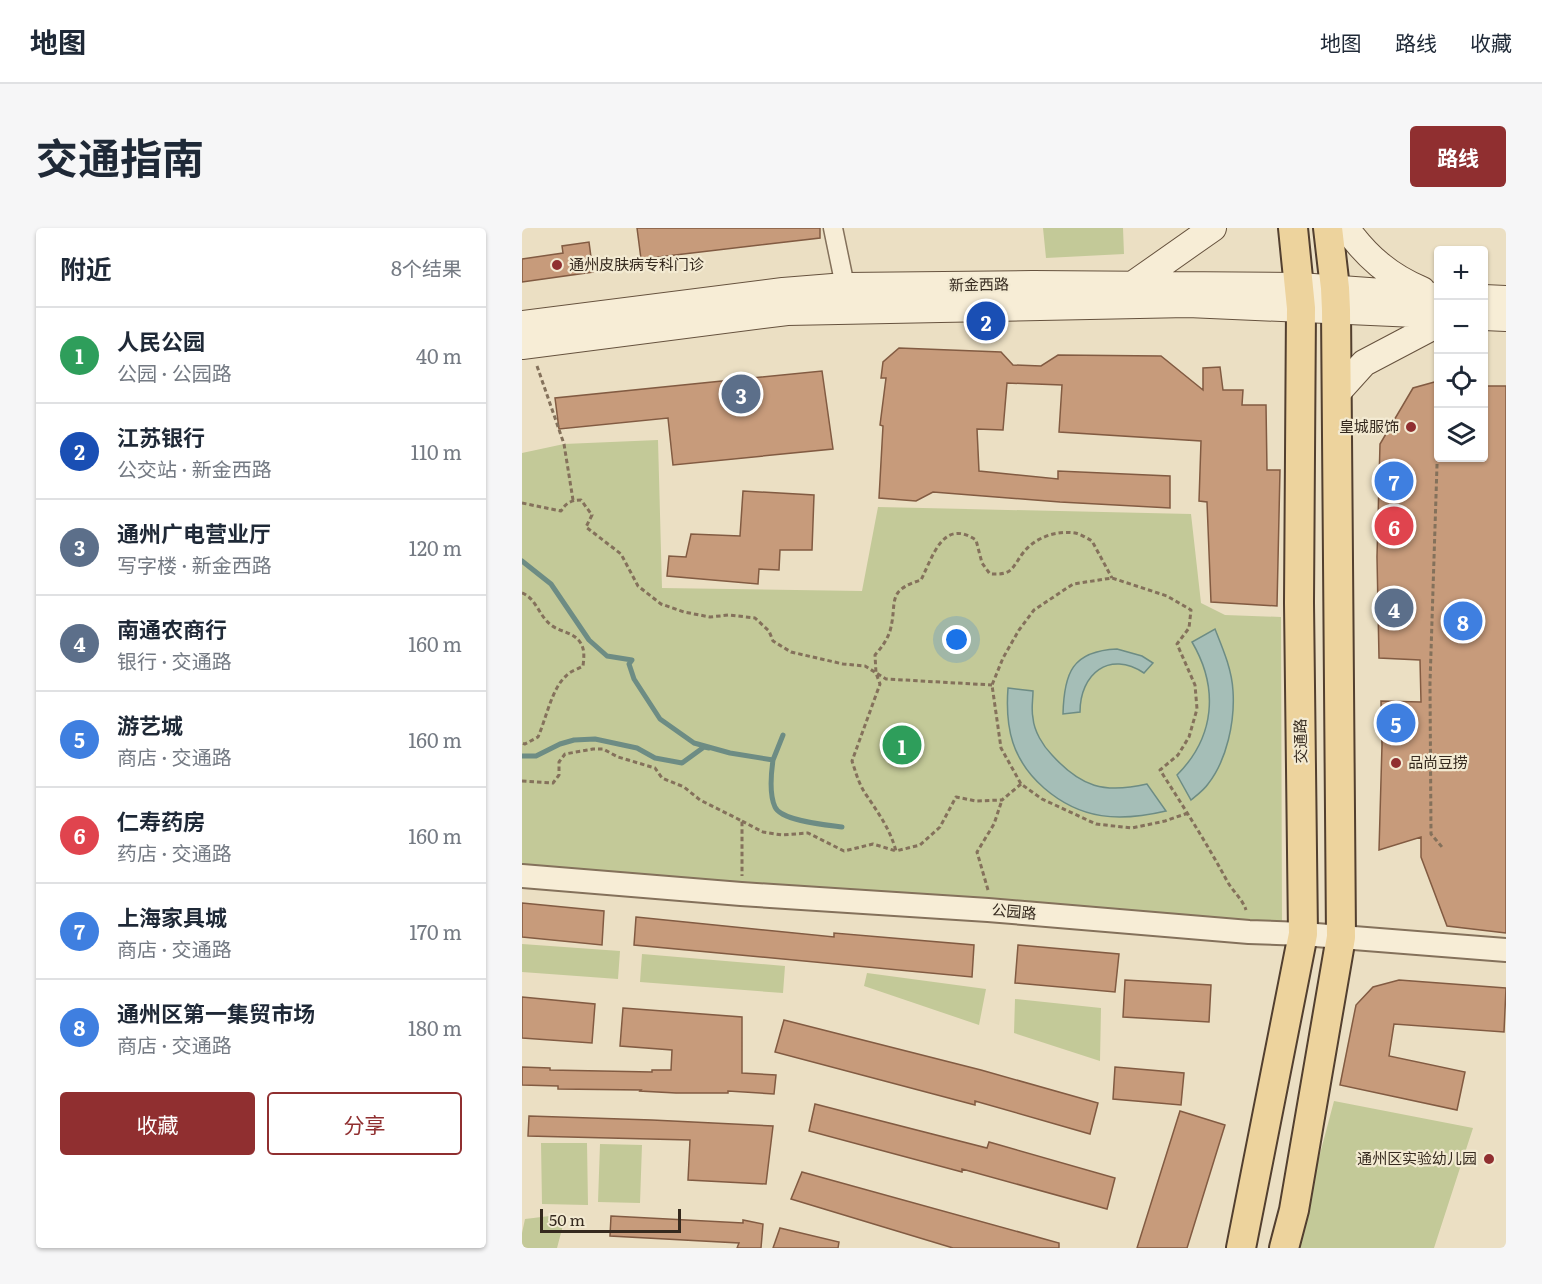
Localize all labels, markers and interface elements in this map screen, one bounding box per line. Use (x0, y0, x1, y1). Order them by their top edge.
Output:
text: 地图 (30, 20, 86, 62)
text: 地图 (1320, 26, 1362, 57)
text: 路线 (1395, 26, 1437, 57)
text: 收藏 (1470, 26, 1512, 57)
text: 交通指南 (36, 125, 204, 187)
button: 路线 (1410, 126, 1506, 187)
map controls (1434, 246, 1488, 462)
button: + (1434, 246, 1488, 300)
text: 附近 (60, 248, 112, 287)
text: 8个结果 (391, 252, 462, 282)
place label: 通州皮肤病专科门诊 (569, 252, 704, 275)
marker: 通州皮肤病专科门诊 (550, 258, 564, 272)
street label: 新金西路 (949, 271, 1009, 296)
pin: 2 (966, 298, 1006, 344)
button: − (1434, 300, 1488, 354)
text: 人民公园 (117, 324, 205, 357)
text: 1 (75, 340, 84, 370)
text: 40 m (416, 340, 462, 370)
button: locate (1434, 354, 1488, 408)
text: 公园 · 公园路 (117, 357, 232, 387)
pin: 3 (722, 372, 760, 416)
button: layers (1434, 408, 1488, 462)
place label: 皇城服饰 (1339, 414, 1399, 437)
text: 江苏银行 (117, 420, 205, 453)
marker: 皇城服饰 (1404, 420, 1418, 434)
text: 2 (74, 436, 85, 466)
text: 110 m (411, 436, 462, 466)
text: 公交站 · 新金西路 (117, 453, 272, 483)
pin: 7 (1374, 458, 1414, 504)
pin: 6 (1374, 504, 1414, 548)
text: 通州广电营业厅 (117, 516, 271, 549)
text: 3 (74, 532, 85, 562)
text: 120 m (409, 532, 462, 562)
text: 写字楼 · 新金西路 (117, 549, 272, 579)
pin: 4 (1374, 586, 1414, 631)
pin: 8 (1444, 598, 1482, 644)
text: 南通农商行 (117, 612, 227, 645)
your location (942, 625, 971, 654)
text: 4 (73, 628, 86, 658)
text: 160 m (408, 628, 462, 658)
text: 银行 · 交通路 (117, 645, 232, 675)
pin: 5 (1376, 700, 1416, 746)
text: 游艺城 (117, 708, 183, 741)
street label: 交通路 (1288, 718, 1311, 764)
pin: 1 (882, 722, 922, 768)
text: 5 (74, 724, 85, 754)
text: 160 m (408, 724, 462, 754)
text: 商店 · 交通路 (117, 741, 232, 771)
place label: 品尚豆捞 (1408, 750, 1468, 773)
marker: 品尚豆捞 (1389, 756, 1403, 770)
text: 仁寿药房 (117, 804, 205, 837)
text: 6 (74, 820, 85, 850)
text: 160 m (408, 820, 462, 850)
text: 药店 · 交通路 (117, 837, 232, 867)
street label: 公园路 (991, 897, 1038, 924)
text: 上海家具城 (117, 900, 227, 933)
text: 7 (74, 916, 85, 946)
text: 170 m (409, 916, 462, 946)
text: 商店 · 交通路 (117, 933, 232, 963)
text: 通州区第一集贸市场 (117, 996, 315, 1029)
text: 8 (74, 1012, 85, 1042)
text: 180 m (408, 1012, 462, 1042)
text: 商店 · 交通路 (117, 1029, 232, 1059)
button: 收藏 (60, 1092, 255, 1155)
button: 分享 (267, 1092, 462, 1155)
place label: 通州区实验幼儿园 (1357, 1146, 1477, 1169)
marker: 通州区实验幼儿园 (1482, 1152, 1496, 1166)
scale bar (540, 1206, 681, 1234)
text: 50 m (549, 1207, 585, 1231)

